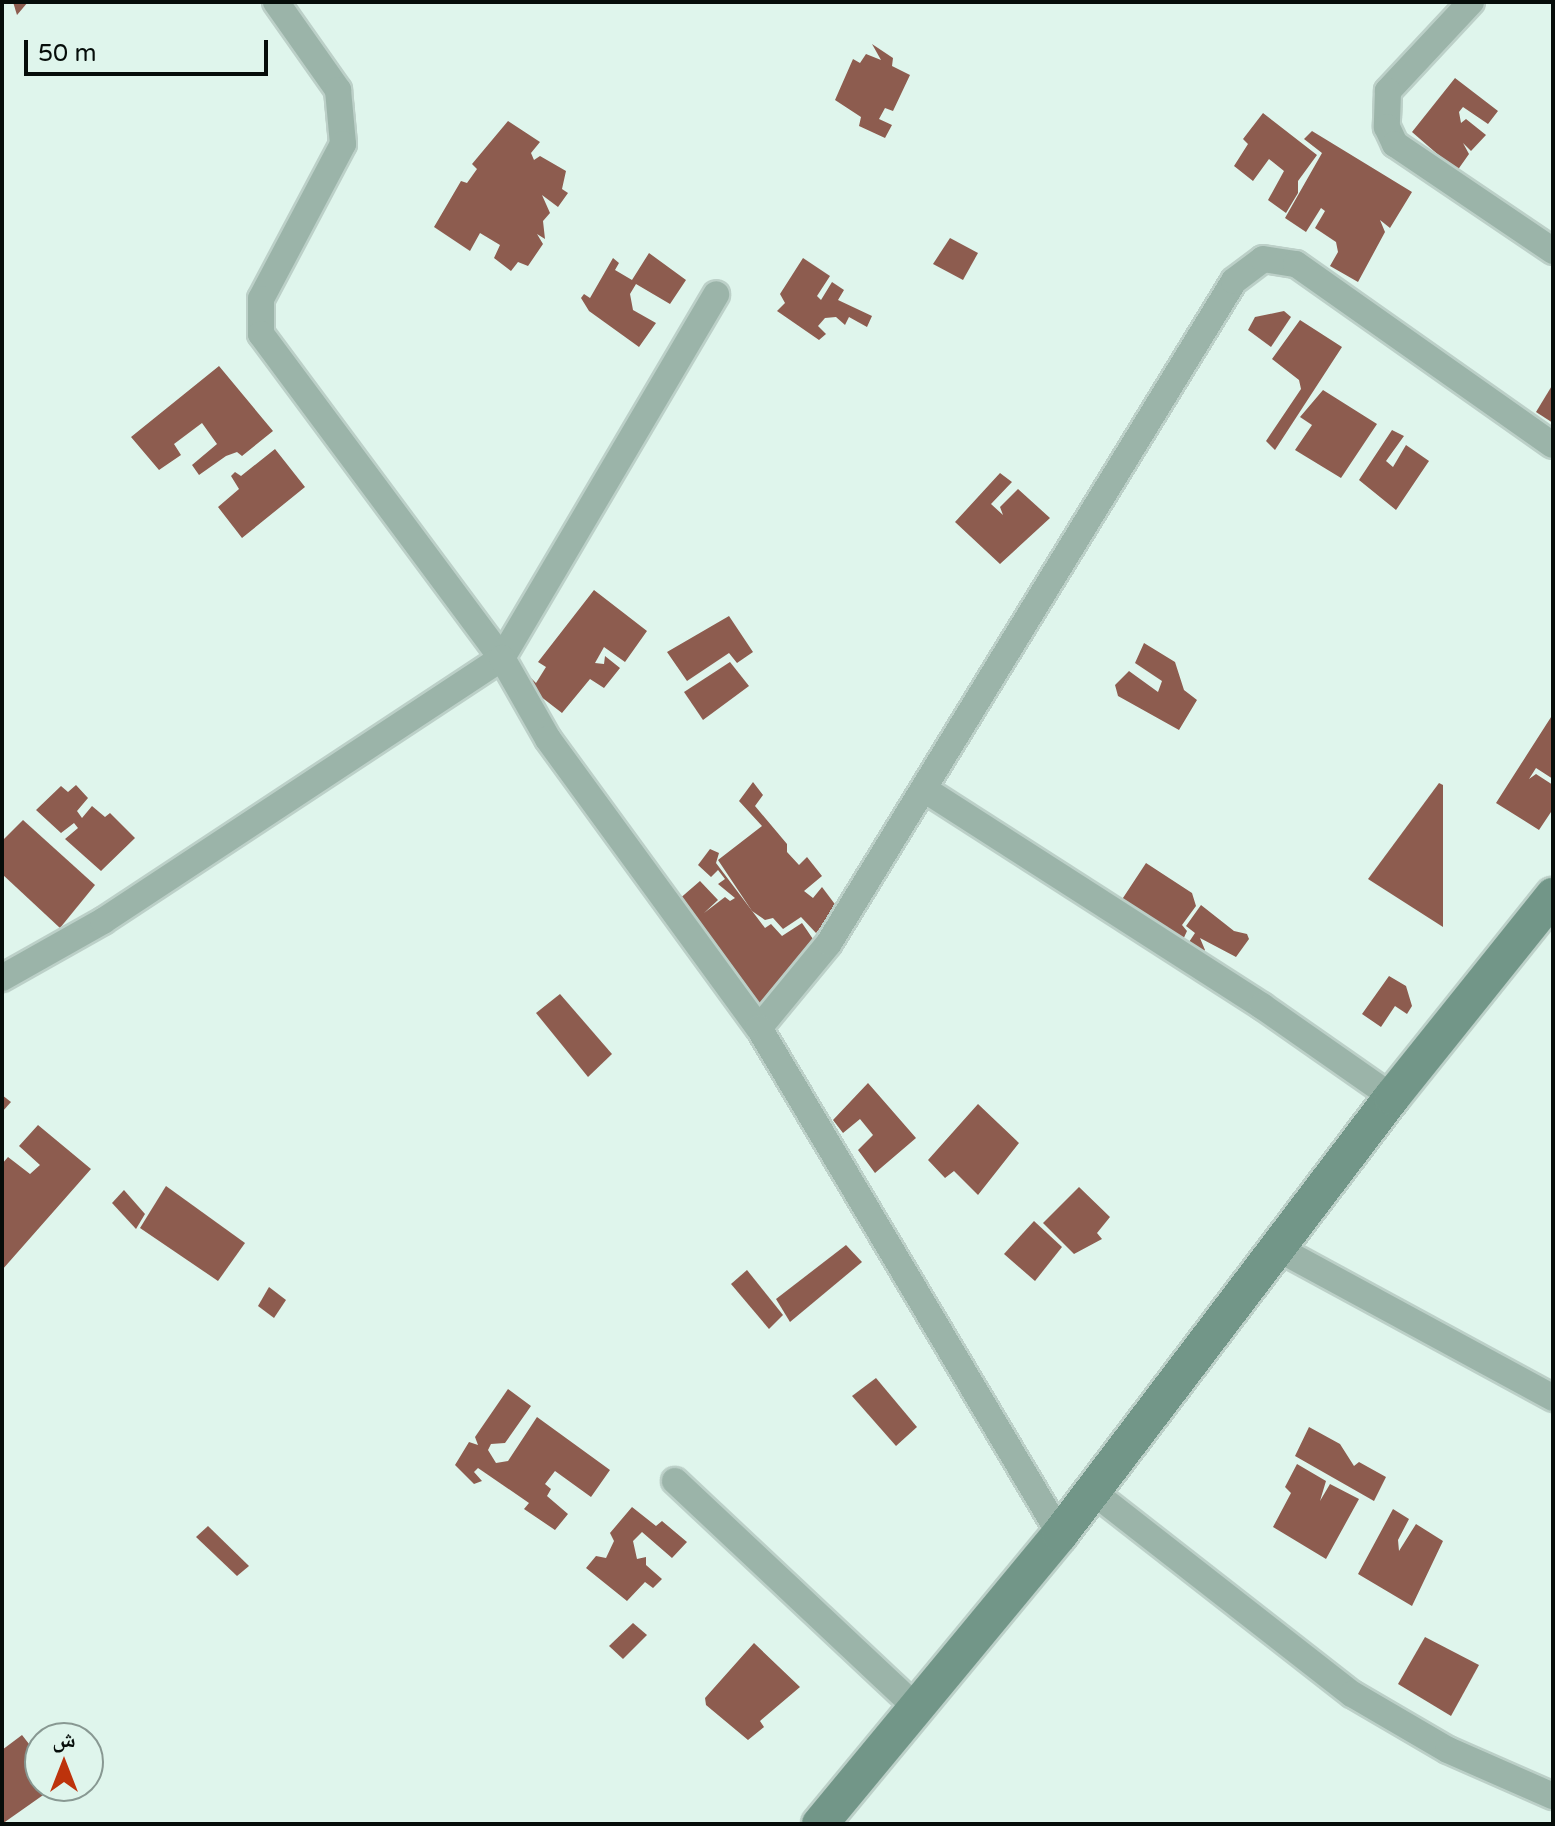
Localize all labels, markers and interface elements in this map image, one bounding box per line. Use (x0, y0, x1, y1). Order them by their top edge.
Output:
scale bar (28, 24, 272, 74)
text: 50 m (38, 39, 96, 68)
north arrow (24, 1722, 104, 1802)
text: ش (52, 1727, 76, 1753)

